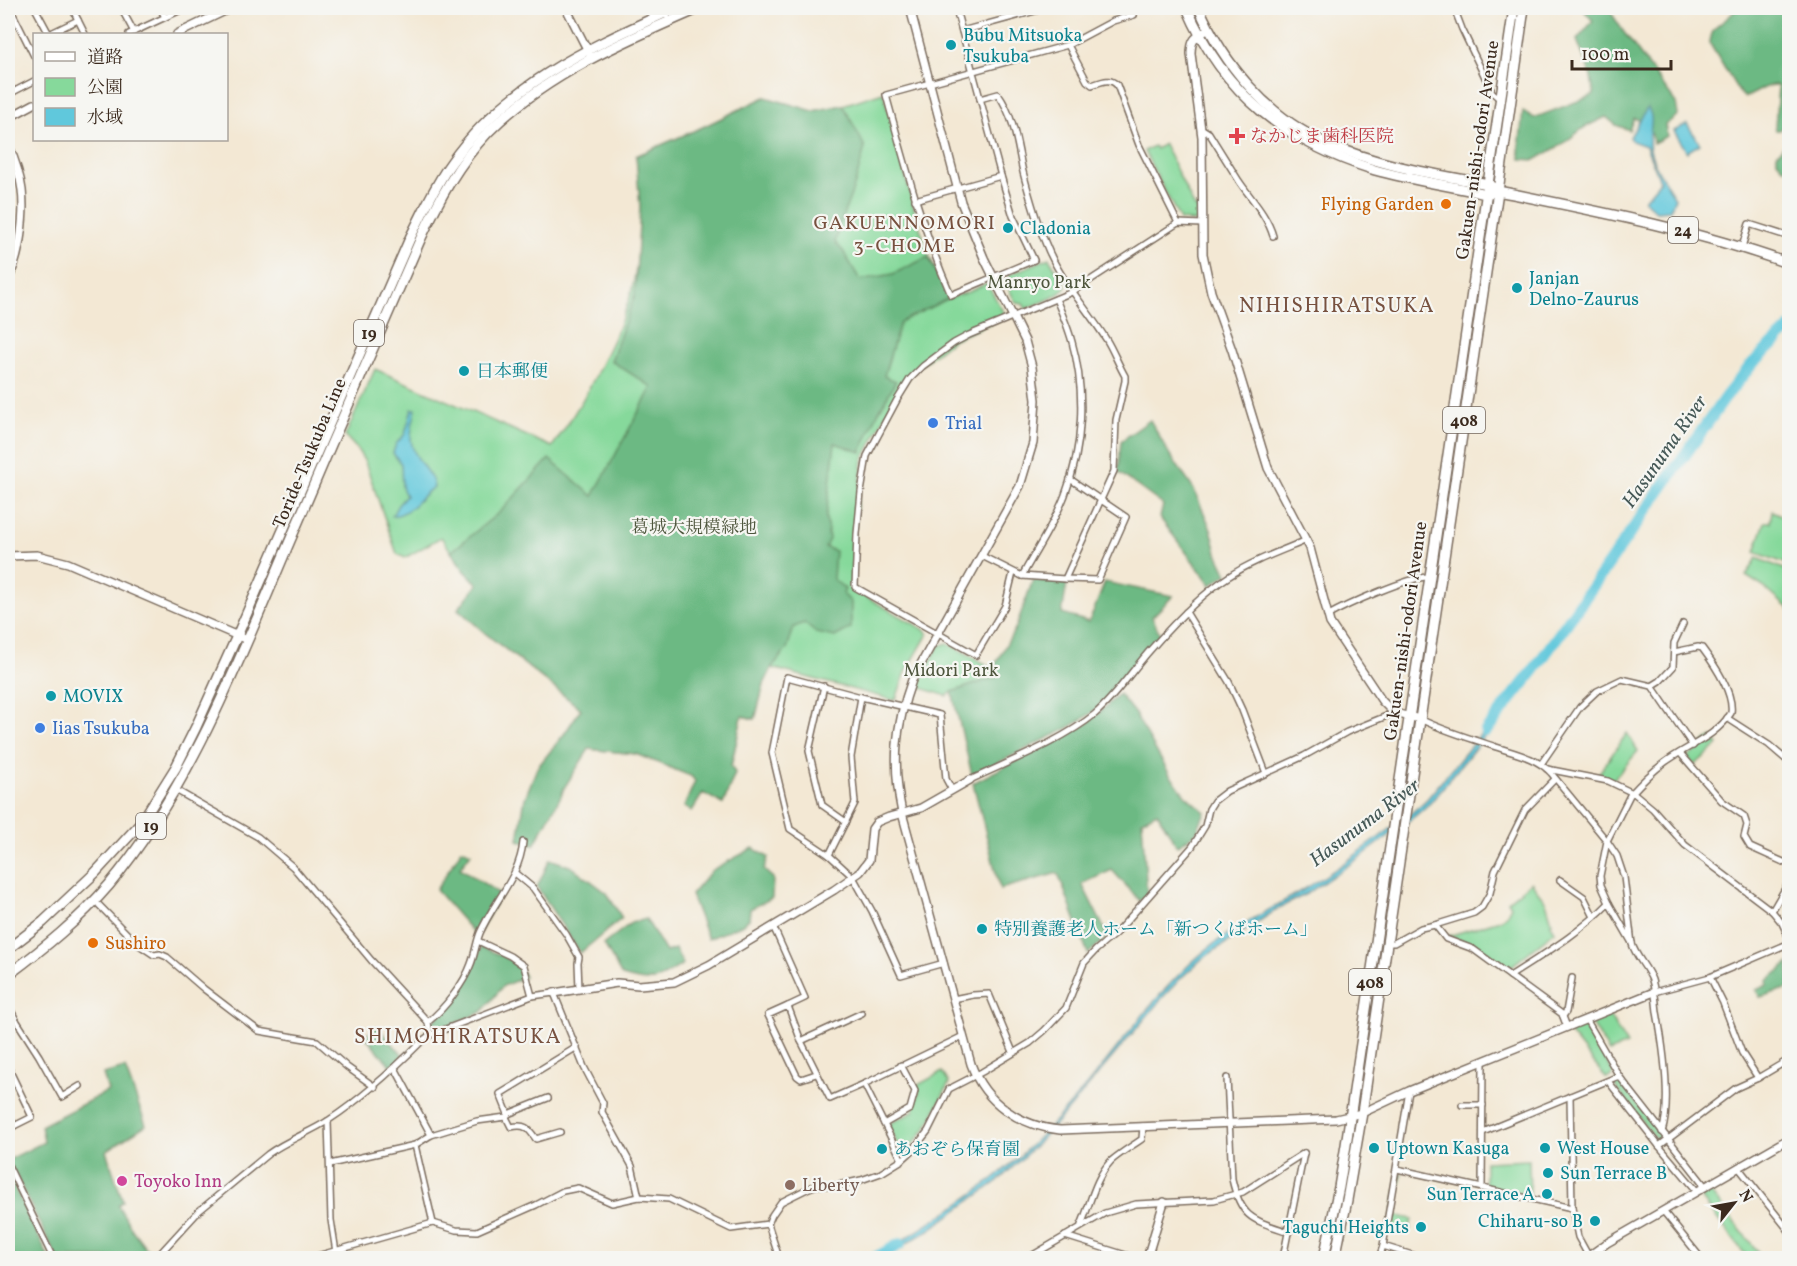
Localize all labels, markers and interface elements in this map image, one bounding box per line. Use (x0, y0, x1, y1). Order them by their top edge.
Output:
place label: Bubu Mitsuoka Tsukuba (963, 24, 1083, 70)
legend (33, 33, 228, 141)
scale bar (1572, 33, 1671, 71)
marker: Bubu Mitsuoka Tsukuba (944, 38, 958, 52)
street label: Gakuen-nishi-odori Avenue (1451, 39, 1506, 261)
text: 100 m (1581, 43, 1630, 68)
text: 道路 (87, 46, 123, 71)
text: 公園 (87, 76, 123, 101)
text: 水域 (87, 106, 123, 131)
place label: なかじま歯科医院 (1250, 125, 1394, 150)
marker: なかじま歯科医院 (1228, 127, 1246, 145)
place label: Flying Garden (1321, 193, 1434, 218)
marker: Flying Garden (1439, 197, 1453, 211)
district label: GAKUENNOMORI 3-CHOME (814, 210, 996, 261)
place label: Cladonia (1020, 217, 1091, 242)
road number: 24 (1668, 217, 1698, 243)
marker: Cladonia (1001, 221, 1015, 235)
place label: Janjan Delno-Zaurus (1529, 267, 1639, 313)
park label: Manryo Park (987, 271, 1091, 296)
marker: Janjan Delno-Zaurus (1510, 281, 1524, 295)
district label: NIHISHIRATSUKA (1239, 292, 1435, 321)
road number: 19 (354, 320, 384, 346)
place label: 日本郵便 (476, 360, 548, 385)
marker: 日本郵便 (457, 364, 471, 378)
street label: Toride-Tsukuba Line (267, 374, 353, 533)
water label: Hasunuma River (1616, 390, 1715, 514)
road number: 408 (1443, 407, 1485, 433)
place label: Trial (945, 412, 982, 437)
marker: Trial (926, 416, 940, 430)
park label: 葛城大規模緑地 (631, 516, 757, 541)
street label: Gakuen-nishi-odori Avenue (1379, 520, 1434, 742)
park label: Midori Park (903, 659, 999, 684)
place label: MOVIX (63, 685, 123, 710)
marker: MOVIX (44, 689, 58, 703)
place label: Iias Tsukuba (52, 717, 150, 742)
marker: Iias Tsukuba (33, 721, 47, 735)
water label: Hasunuma River (1304, 772, 1427, 875)
road number: 19 (136, 813, 166, 839)
place label: 特別養護老人ホーム「新つくばホーム」 (994, 918, 1318, 943)
marker: 特別養護老人ホーム「新つくばホーム」 (975, 922, 989, 936)
place label: Sushiro (105, 932, 166, 957)
marker: Sushiro (86, 936, 100, 950)
road number: 408 (1349, 969, 1391, 995)
district label: SHIMOHIRATSUKA (354, 1023, 562, 1052)
place label: Uptown Kasuga (1386, 1137, 1509, 1162)
place label: West House (1557, 1137, 1649, 1162)
place label: あおぞら保育園 (894, 1138, 1020, 1163)
marker: Uptown Kasuga (1367, 1141, 1381, 1155)
marker: West House (1538, 1141, 1552, 1155)
marker: あおぞら保育園 (875, 1142, 889, 1156)
place label: Sun Terrace B (1560, 1162, 1667, 1187)
marker: Sun Terrace B (1541, 1166, 1555, 1180)
place label: Toyoko Inn (134, 1170, 222, 1195)
north arrow (1704, 1173, 1764, 1233)
marker: Toyoko Inn (115, 1174, 129, 1188)
place label: Liberty (802, 1174, 860, 1199)
marker: Liberty (783, 1178, 797, 1192)
place label: Sun Terrace A (1426, 1183, 1535, 1208)
text: N (1733, 1186, 1758, 1207)
marker: Sun Terrace A (1540, 1187, 1554, 1201)
place label: Chiharu-so B (1478, 1210, 1583, 1235)
marker: Chiharu-so B (1588, 1214, 1602, 1228)
place label: Taguchi Heights (1282, 1216, 1409, 1241)
marker: Taguchi Heights (1414, 1220, 1428, 1234)

